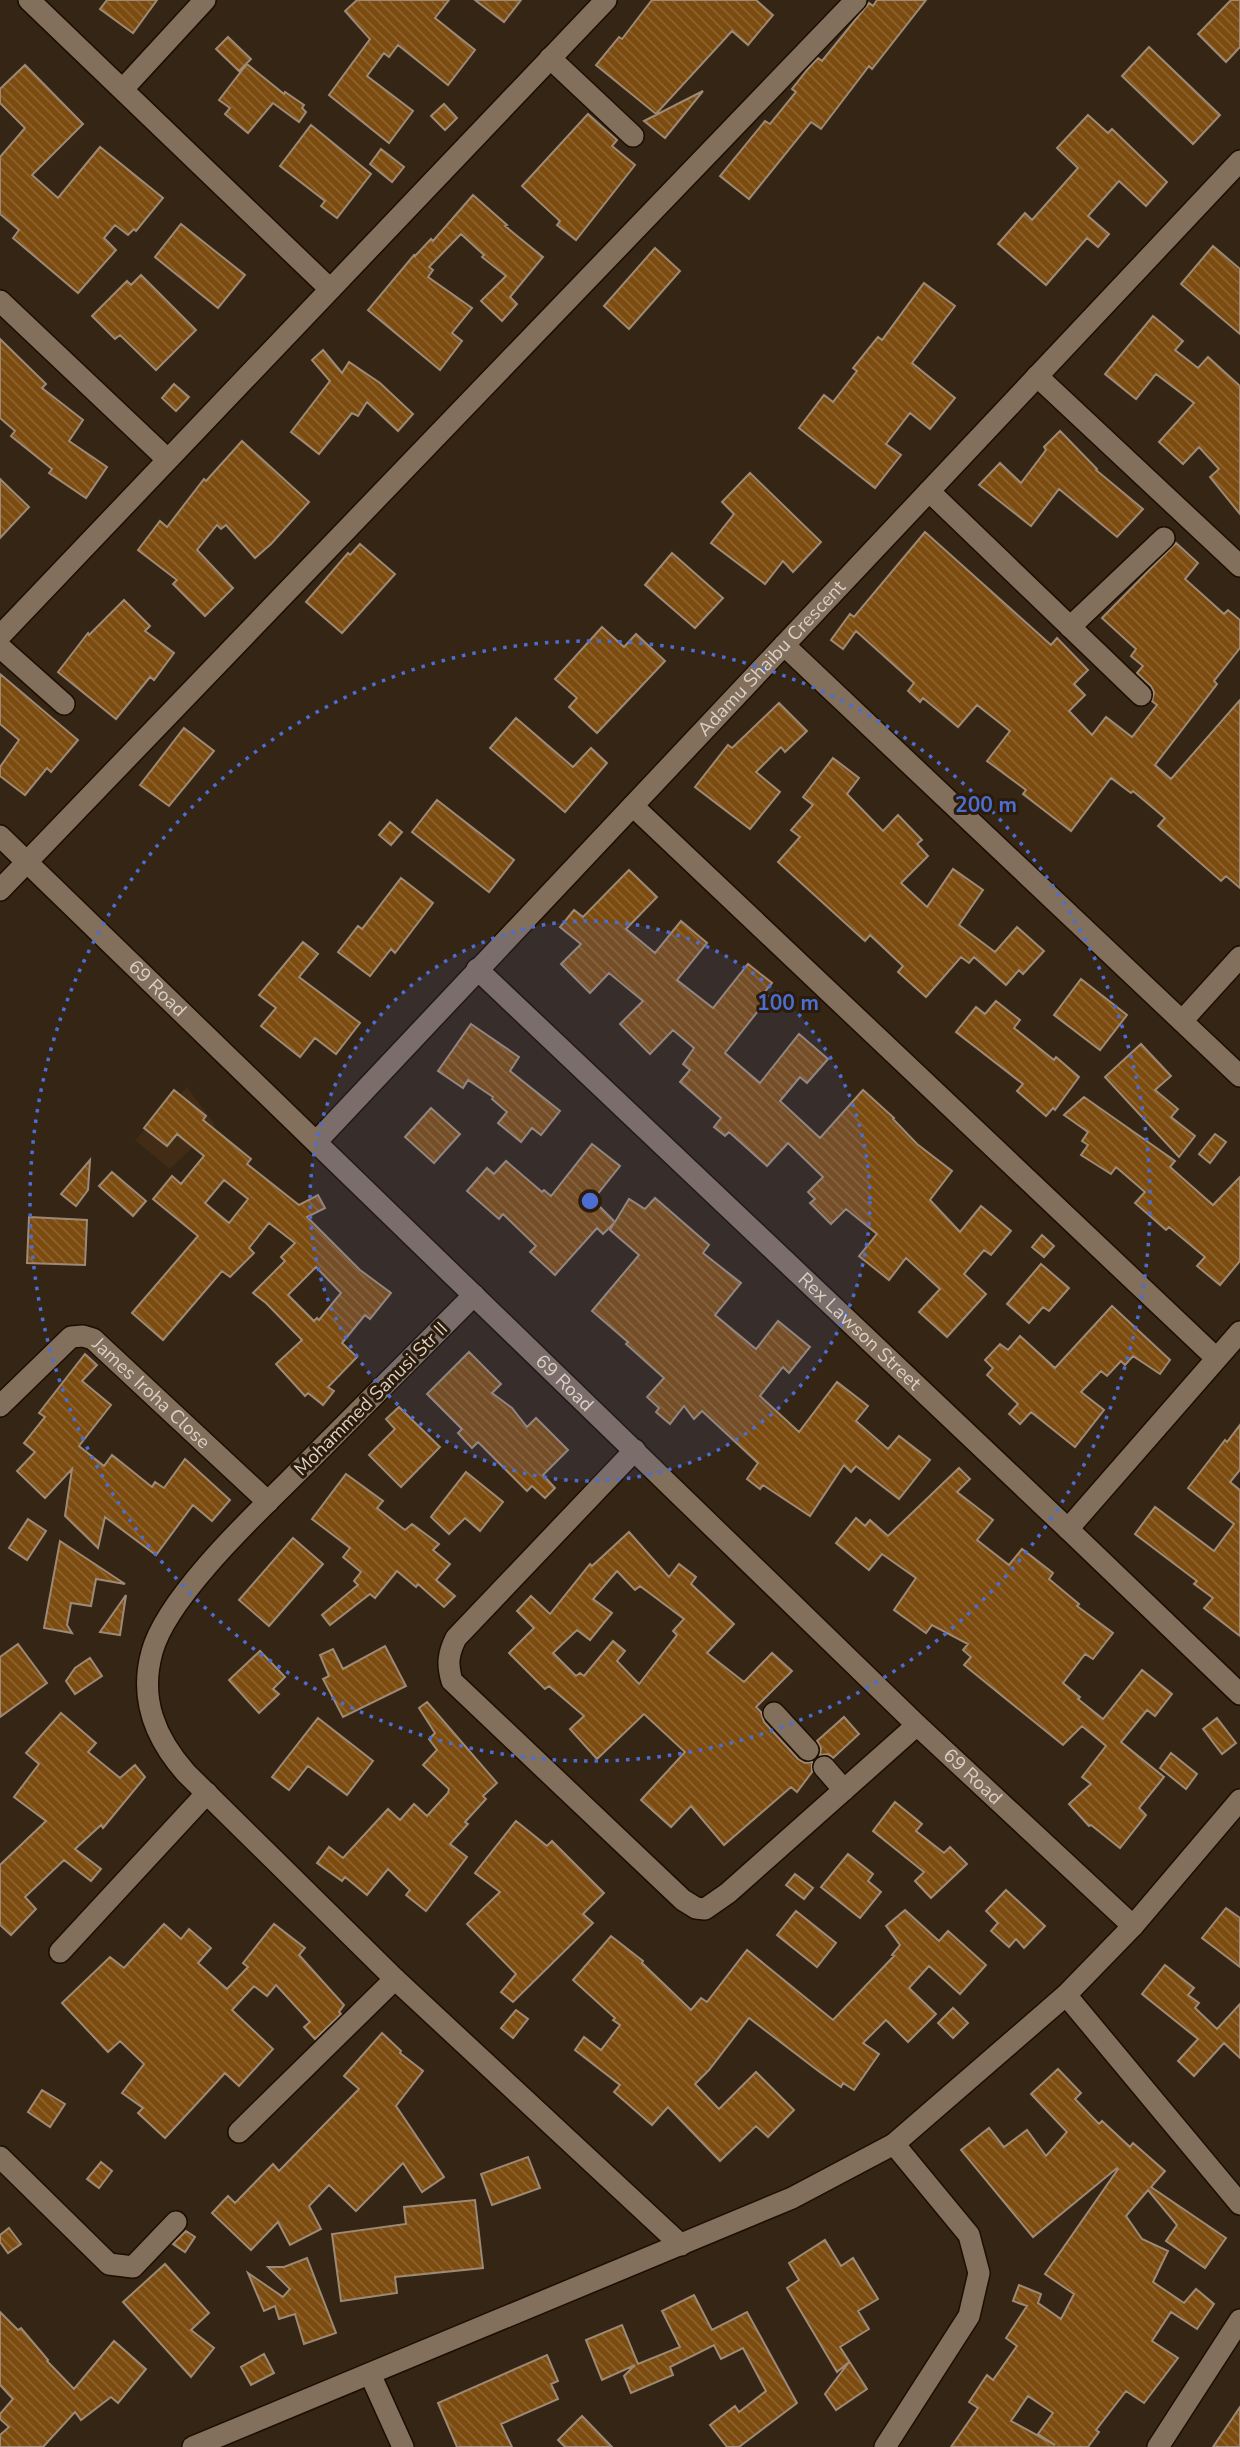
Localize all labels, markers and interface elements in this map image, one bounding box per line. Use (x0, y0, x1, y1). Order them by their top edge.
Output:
street label: Adamu Shaibu Crescent (692, 574, 852, 742)
text: 200 m (955, 791, 1017, 819)
street label: 69 Road (122, 954, 192, 1023)
text: 100 m (757, 989, 819, 1017)
centre of rings (578, 1189, 602, 1213)
street label: Rex Lawson Street (792, 1267, 927, 1396)
street label: Mohammed Sanusi Str II (288, 1316, 454, 1482)
street label: James Iroha Close (86, 1331, 216, 1455)
street label: 69 Road (529, 1349, 599, 1417)
street label: 69 Road (937, 1743, 1008, 1811)

